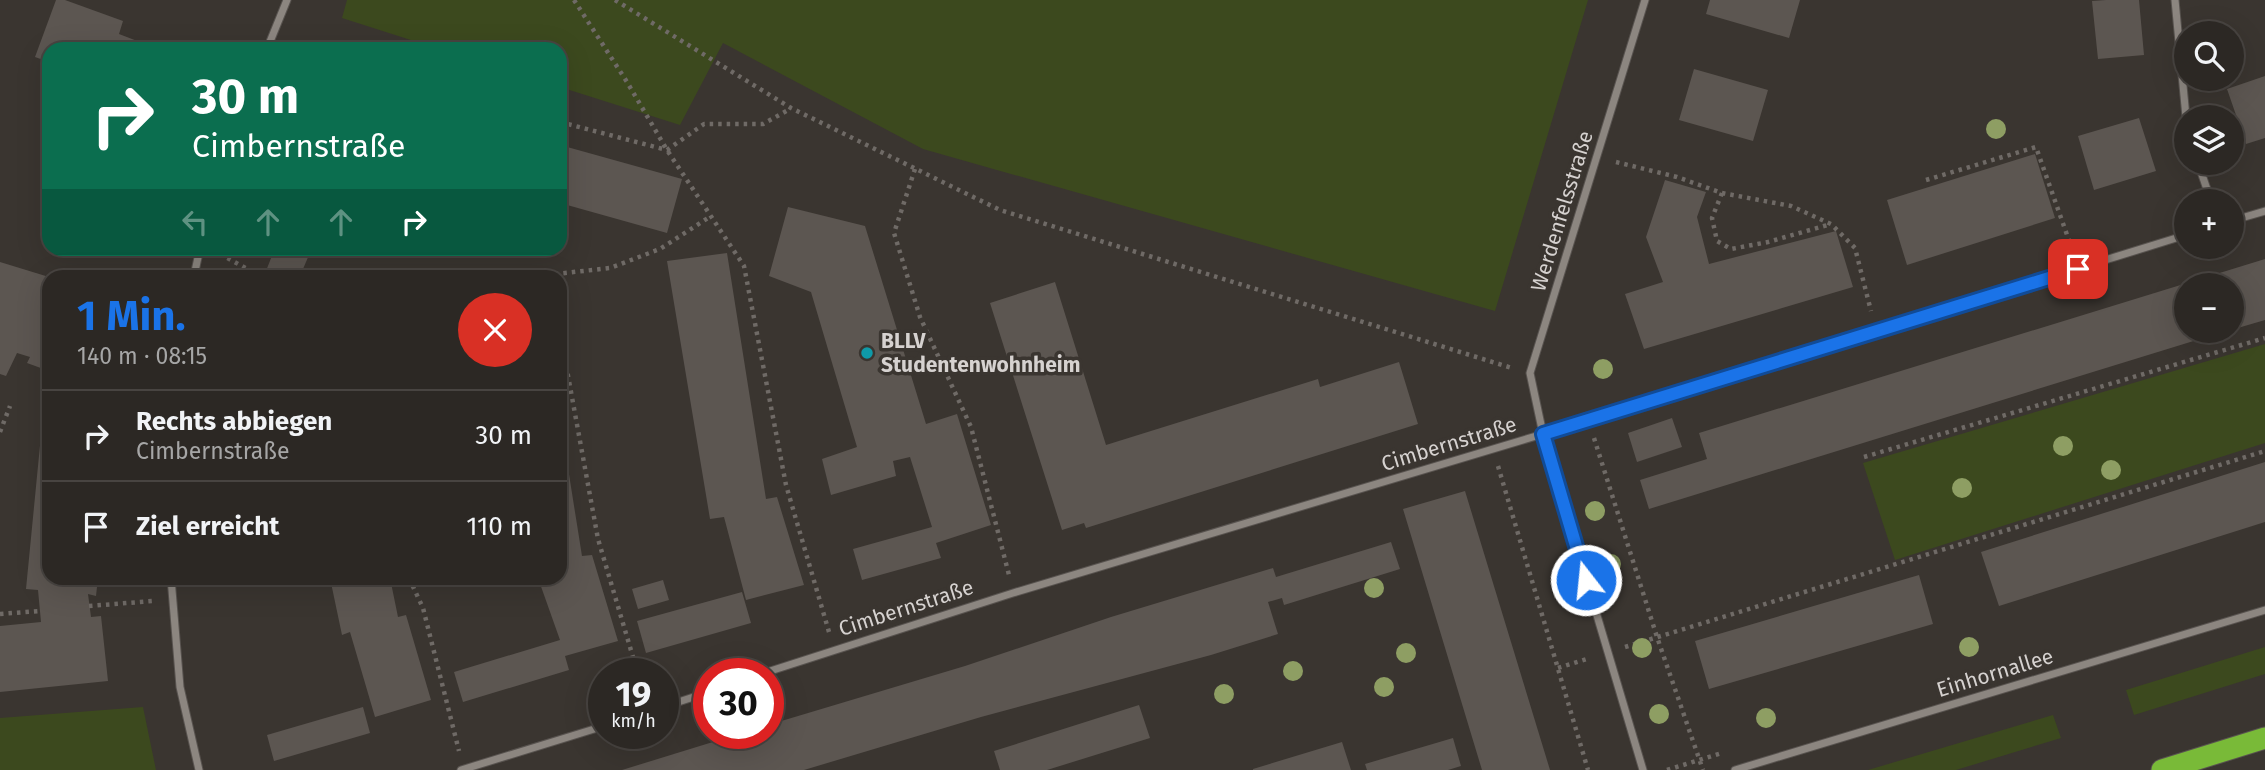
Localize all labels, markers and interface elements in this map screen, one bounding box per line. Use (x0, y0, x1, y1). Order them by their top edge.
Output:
map controls (2174, 21, 2244, 343)
button: search (2174, 21, 2244, 91)
text: 30 m (192, 67, 299, 126)
icon: right (77, 70, 168, 161)
button: layers (2174, 105, 2244, 175)
text: Cimbernstraße (192, 127, 405, 165)
street label: Werdenfelsstraße (1525, 128, 1599, 294)
button: + (2174, 189, 2244, 259)
icon: left (176, 203, 214, 241)
icon: ahead (249, 203, 287, 241)
icon: ahead (322, 203, 360, 241)
icon: right (395, 203, 433, 241)
pin (2048, 239, 2108, 299)
icon: arrive (2059, 250, 2097, 288)
button: − (2174, 273, 2244, 343)
text: 1 Min. (77, 291, 186, 341)
button: close (458, 293, 532, 367)
place label: BLLV Studentenwohnheim (881, 328, 1080, 378)
text: 140 m · 08:15 (77, 342, 207, 370)
marker: BLLV Studentenwohnheim (859, 345, 875, 361)
text: Rechts abbiegen (136, 406, 332, 437)
street label: Cimbernstraße (1378, 411, 1520, 477)
icon: right (77, 417, 115, 455)
text: 30 m (475, 420, 532, 451)
text: Cimbernstraße (136, 437, 289, 465)
icon: arrive (77, 508, 115, 546)
text: Ziel erreicht (136, 511, 279, 542)
text: 110 m (466, 511, 532, 542)
position arrow (1549, 543, 1623, 617)
street label: Cimbernstraße (835, 574, 977, 642)
street label: Einhornallee (1933, 643, 2057, 703)
speed limit sign: 30 (693, 658, 784, 749)
text: 19 (616, 673, 651, 715)
text: km/h (611, 710, 656, 732)

